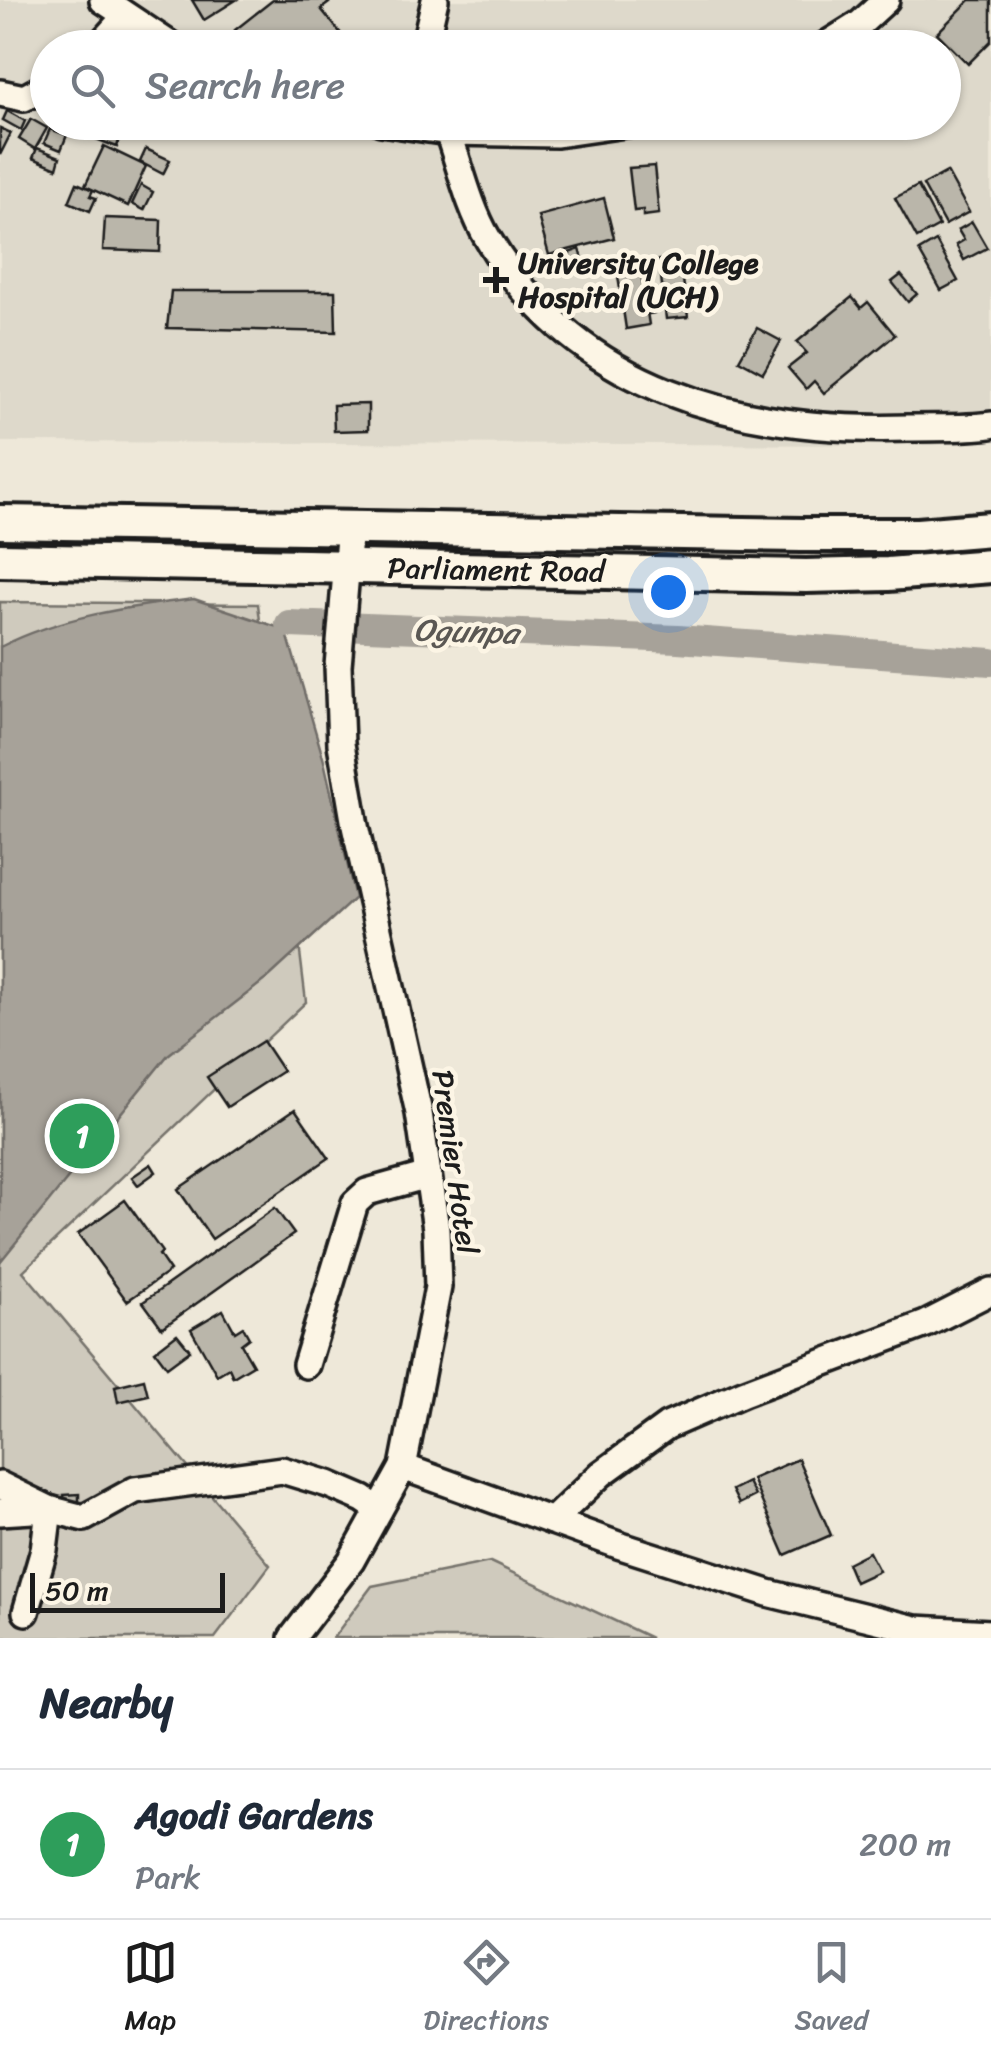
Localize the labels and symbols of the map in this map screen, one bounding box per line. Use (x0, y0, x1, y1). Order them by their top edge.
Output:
place label: University College Hospital (UCH) (518, 236, 759, 324)
marker: University College Hospital (UCH) (483, 267, 509, 293)
street label: Parliament Road (387, 541, 607, 599)
your location (643, 567, 694, 618)
water label: Ogunpa (413, 601, 523, 662)
street label: Premier Hotel (415, 1066, 495, 1259)
pin: 1 (49, 1098, 114, 1174)
scale bar (30, 1568, 225, 1612)

